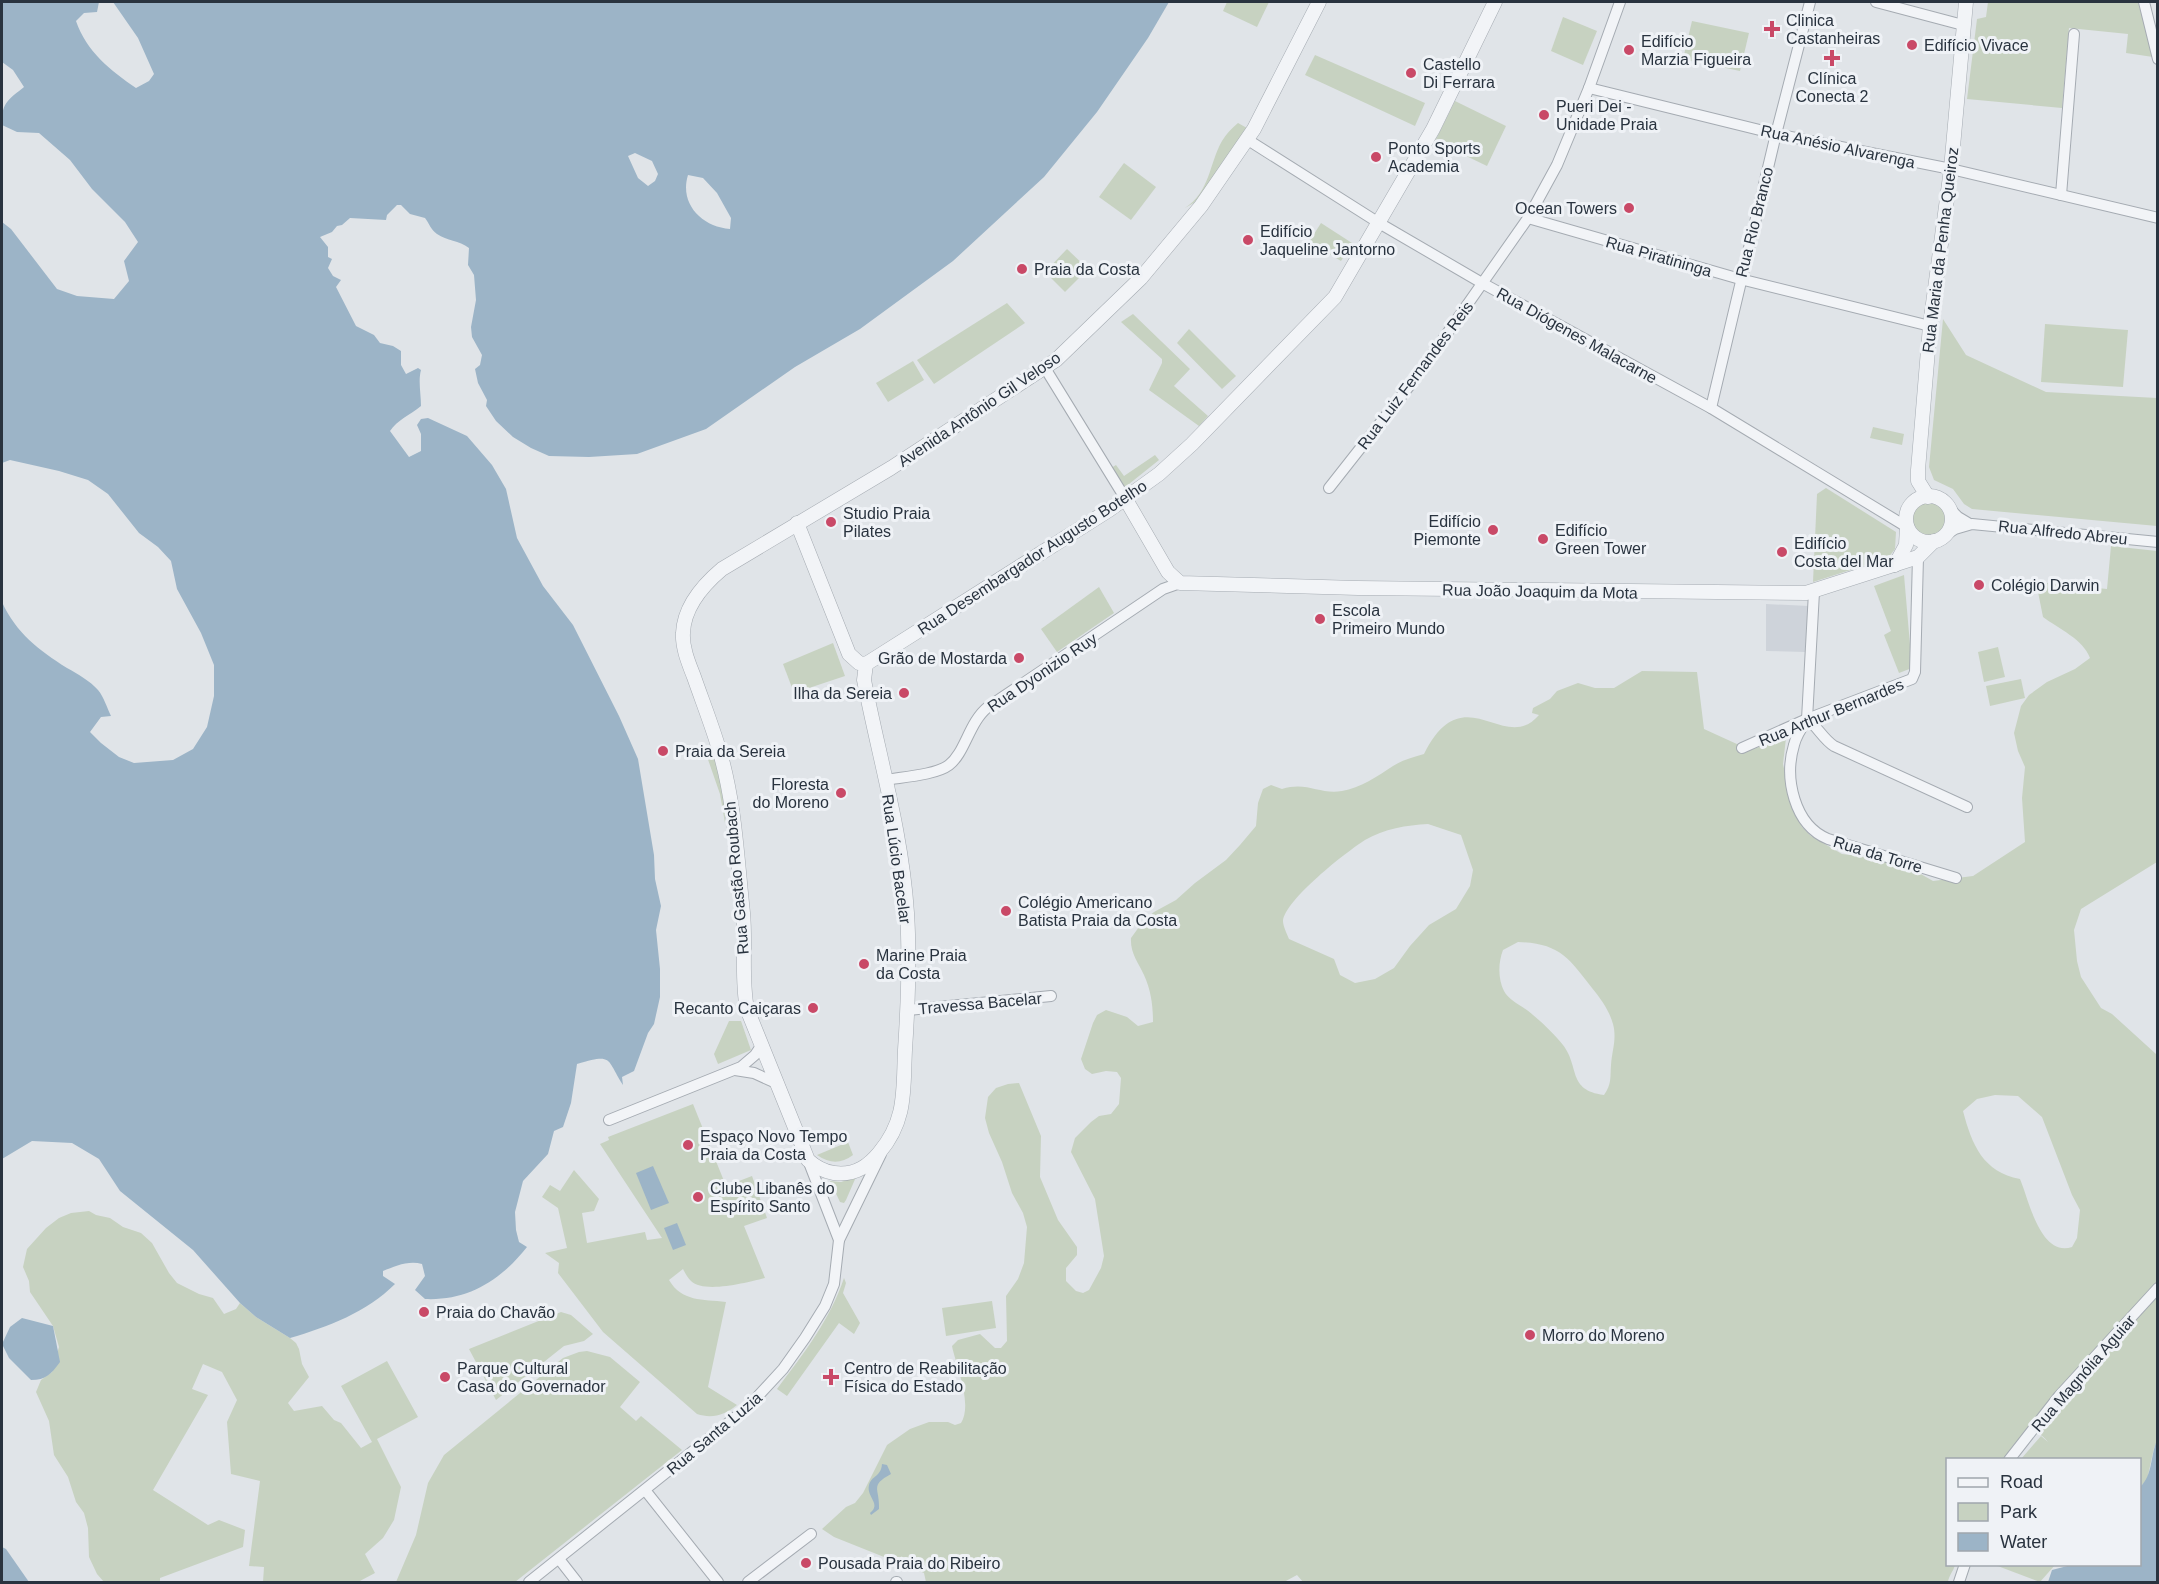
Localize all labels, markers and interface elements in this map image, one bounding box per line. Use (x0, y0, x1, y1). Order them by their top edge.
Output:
place label: Clinica Castanheiras (1786, 12, 1880, 47)
marker: Clinica Castanheiras (1763, 20, 1781, 38)
place label: Edifício Marzia Figueira (1641, 33, 1751, 68)
place label: Edifício Vivace (1924, 37, 2029, 54)
marker: Edifício Vivace (1905, 38, 1919, 52)
marker: Edifício Marzia Figueira (1622, 43, 1636, 57)
marker: Clínica Conecta 2 (1823, 49, 1841, 67)
place label: Castello Di Ferrara (1423, 56, 1495, 91)
marker: Castello Di Ferrara (1404, 66, 1418, 80)
place label: Clínica Conecta 2 (1796, 70, 1869, 105)
place label: Pueri Dei - Unidade Praia (1556, 98, 1658, 133)
marker: Pueri Dei - Unidade Praia (1537, 108, 1551, 122)
street label: Rua Anésio Alvarenga (1759, 122, 1917, 171)
place label: Ponto Sports Academia (1388, 140, 1481, 175)
street label: Rua Maria da Penha Queiroz (1919, 146, 1962, 354)
marker: Ponto Sports Academia (1369, 150, 1383, 164)
street label: Rua Rio Branco (1733, 165, 1776, 279)
place label: Ocean Towers (1515, 200, 1617, 217)
marker: Ocean Towers (1622, 201, 1636, 215)
place label: Edifício Jaqueline Jantorno (1260, 223, 1395, 258)
marker: Edifício Jaqueline Jantorno (1241, 233, 1255, 247)
street label: Rua Piratininga (1604, 233, 1714, 280)
place label: Praia da Costa (1034, 261, 1140, 278)
marker: Praia da Costa (1015, 262, 1029, 276)
street label: Rua Diógenes Malacarne (1494, 284, 1660, 387)
street label: Rua Luiz Fernandes Reis (1354, 298, 1477, 453)
street label: Avenida Antônio Gil Veloso (895, 349, 1064, 470)
street label: Rua Desembargador Augusto Botelho (915, 477, 1150, 638)
place label: Studio Praia Pilates (843, 505, 930, 540)
place label: Edifício Piemonte (1413, 513, 1481, 548)
marker: Studio Praia Pilates (824, 515, 838, 529)
street label: Rua Alfredo Abreu (1997, 517, 2128, 548)
place label: Edifício Green Tower (1555, 522, 1647, 557)
marker: Edifício Piemonte (1486, 523, 1500, 537)
marker: Edifício Green Tower (1536, 532, 1550, 546)
place label: Edifício Costa del Mar (1794, 535, 1894, 570)
marker: Edifício Costa del Mar (1775, 545, 1789, 559)
place label: Colégio Darwin (1991, 577, 2100, 594)
marker: Colégio Darwin (1972, 578, 1986, 592)
street label: Rua João Joaquim da Mota (1442, 581, 1638, 602)
place label: Escola Primeiro Mundo (1332, 602, 1445, 637)
marker: Escola Primeiro Mundo (1313, 612, 1327, 626)
street label: Rua Dyonizio Ruy (984, 630, 1100, 715)
place label: Grão de Mostarda (878, 650, 1007, 667)
marker: Grão de Mostarda (1012, 651, 1026, 665)
street label: Rua Arthur Bernardes (1756, 676, 1906, 749)
place label: Ilha da Sereia (793, 685, 892, 702)
marker: Ilha da Sereia (897, 686, 911, 700)
place label: Praia da Sereia (675, 743, 785, 760)
marker: Praia da Sereia (656, 744, 670, 758)
place label: Floresta do Moreno (753, 776, 829, 811)
marker: Floresta do Moreno (834, 786, 848, 800)
street label: Rua Lúcio Bacelar (879, 793, 914, 926)
street label: Rua Gastão Roubach (721, 801, 752, 955)
street label: Rua da Torre (1831, 833, 1925, 876)
place label: Colégio Americano Batista Praia da Costa (1018, 894, 1177, 929)
marker: Colégio Americano Batista Praia da Costa (999, 904, 1013, 918)
place label: Marine Praia da Costa (876, 947, 967, 982)
marker: Marine Praia da Costa (857, 957, 871, 971)
street label: Travessa Bacelar (918, 990, 1043, 1017)
place label: Recanto Caiçaras (674, 1000, 801, 1017)
marker: Recanto Caiçaras (806, 1001, 820, 1015)
place label: Espaço Novo Tempo Praia da Costa (700, 1128, 847, 1163)
marker: Espaço Novo Tempo Praia da Costa (681, 1138, 695, 1152)
place label: Clube Libanês do Espírito Santo (710, 1180, 835, 1215)
marker: Clube Libanês do Espírito Santo (691, 1190, 705, 1204)
place label: Praia do Chavão (436, 1304, 555, 1321)
marker: Praia do Chavão (417, 1305, 431, 1319)
street label: Rua Magnólia Aguiar (2028, 1311, 2139, 1435)
place label: Morro do Moreno (1542, 1327, 1665, 1344)
marker: Morro do Moreno (1523, 1328, 1537, 1342)
place label: Parque Cultural Casa do Governador (457, 1360, 606, 1395)
place label: Centro de Reabilitação Física do Estado (844, 1360, 1007, 1395)
marker: Centro de Reabilitação Física do Estado (822, 1368, 840, 1386)
marker: Parque Cultural Casa do Governador (438, 1370, 452, 1384)
street label: Rua Santa Luzia (664, 1389, 765, 1478)
legend (1946, 1458, 2141, 1566)
text: Road (2000, 1472, 2043, 1492)
text: Park (2000, 1502, 2038, 1522)
text: Water (2000, 1532, 2047, 1552)
place label: Pousada Praia do Ribeiro (818, 1555, 1000, 1572)
marker: Pousada Praia do Ribeiro (799, 1556, 813, 1570)

